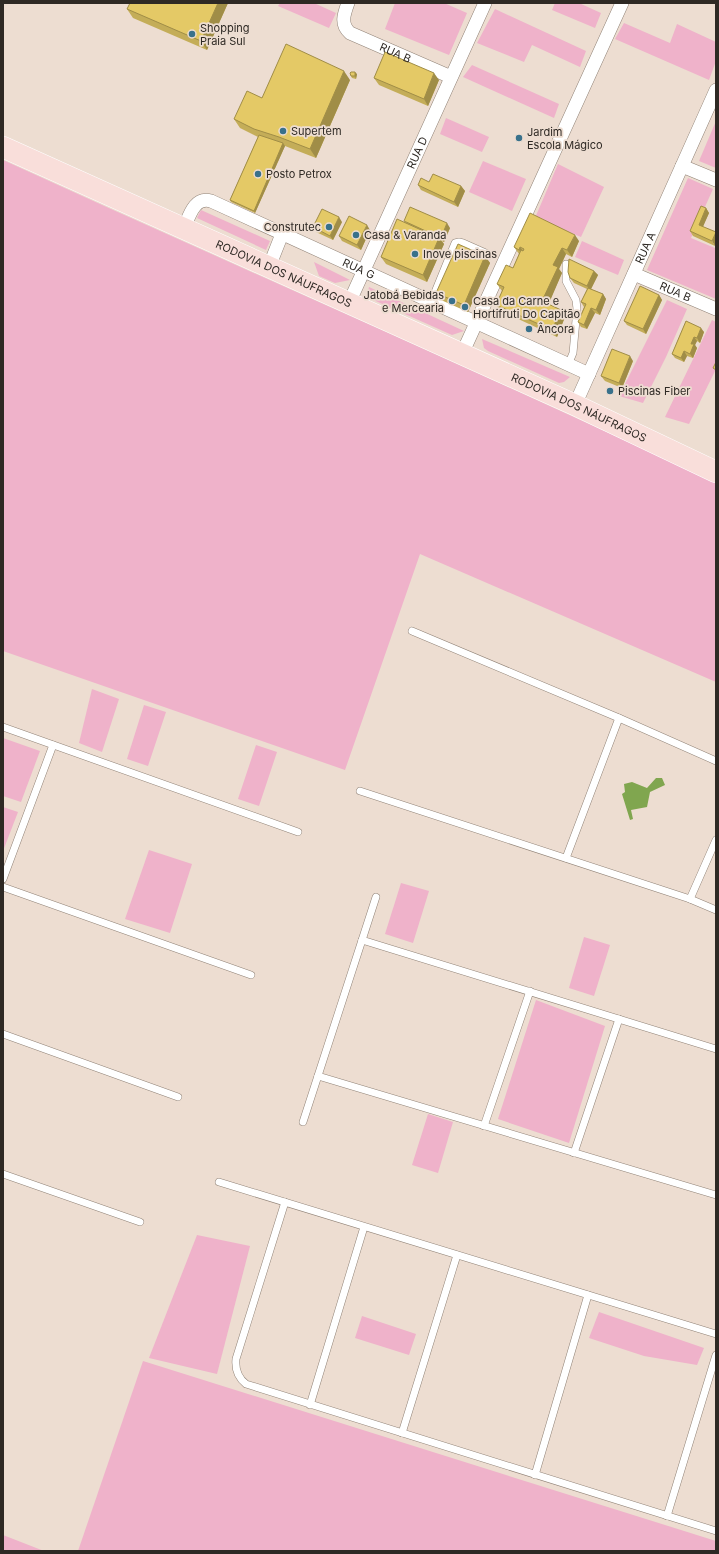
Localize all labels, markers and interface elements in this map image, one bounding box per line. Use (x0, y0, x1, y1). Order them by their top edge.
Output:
place label: Shopping Praia Sul (200, 21, 250, 48)
marker: Shopping Praia Sul (187, 29, 197, 39)
street label: RUA B (378, 40, 413, 66)
place label: Supertem (291, 124, 342, 138)
place label: Jardim Escola Mágico (527, 125, 603, 152)
marker: Supertem (278, 126, 288, 136)
marker: Jardim Escola Mágico (514, 133, 524, 143)
street label: RUA D (404, 134, 430, 171)
place label: Posto Petrox (266, 167, 332, 181)
marker: Posto Petrox (253, 169, 263, 179)
place label: Construtec (264, 220, 321, 234)
marker: Construtec (324, 222, 334, 232)
place label: Casa & Varanda (364, 228, 446, 242)
marker: Casa & Varanda (351, 230, 361, 240)
street label: RUA A (632, 230, 659, 266)
street label: RODOVIA DOS NÁUFRAGOS (214, 237, 354, 310)
place label: Inove piscinas (423, 247, 497, 261)
marker: Inove piscinas (410, 249, 420, 259)
street label: RUA G (340, 255, 377, 282)
street label: RUA B (657, 279, 693, 305)
place label: Jatobá Bebidas e Mercearia (364, 288, 444, 315)
place label: Casa da Carne e Hortifruti Do Capitão (473, 294, 580, 321)
marker: Jatobá Bebidas e Mercearia (447, 296, 457, 306)
marker: Casa da Carne e Hortifruti Do Capitão (460, 302, 470, 312)
place label: Âncora (537, 322, 574, 336)
marker: Âncora (524, 324, 534, 334)
street label: RODOVIA DOS NÁUFRAGOS (509, 370, 649, 445)
place label: Piscinas Fiber (618, 384, 690, 398)
marker: Piscinas Fiber (605, 386, 615, 396)

